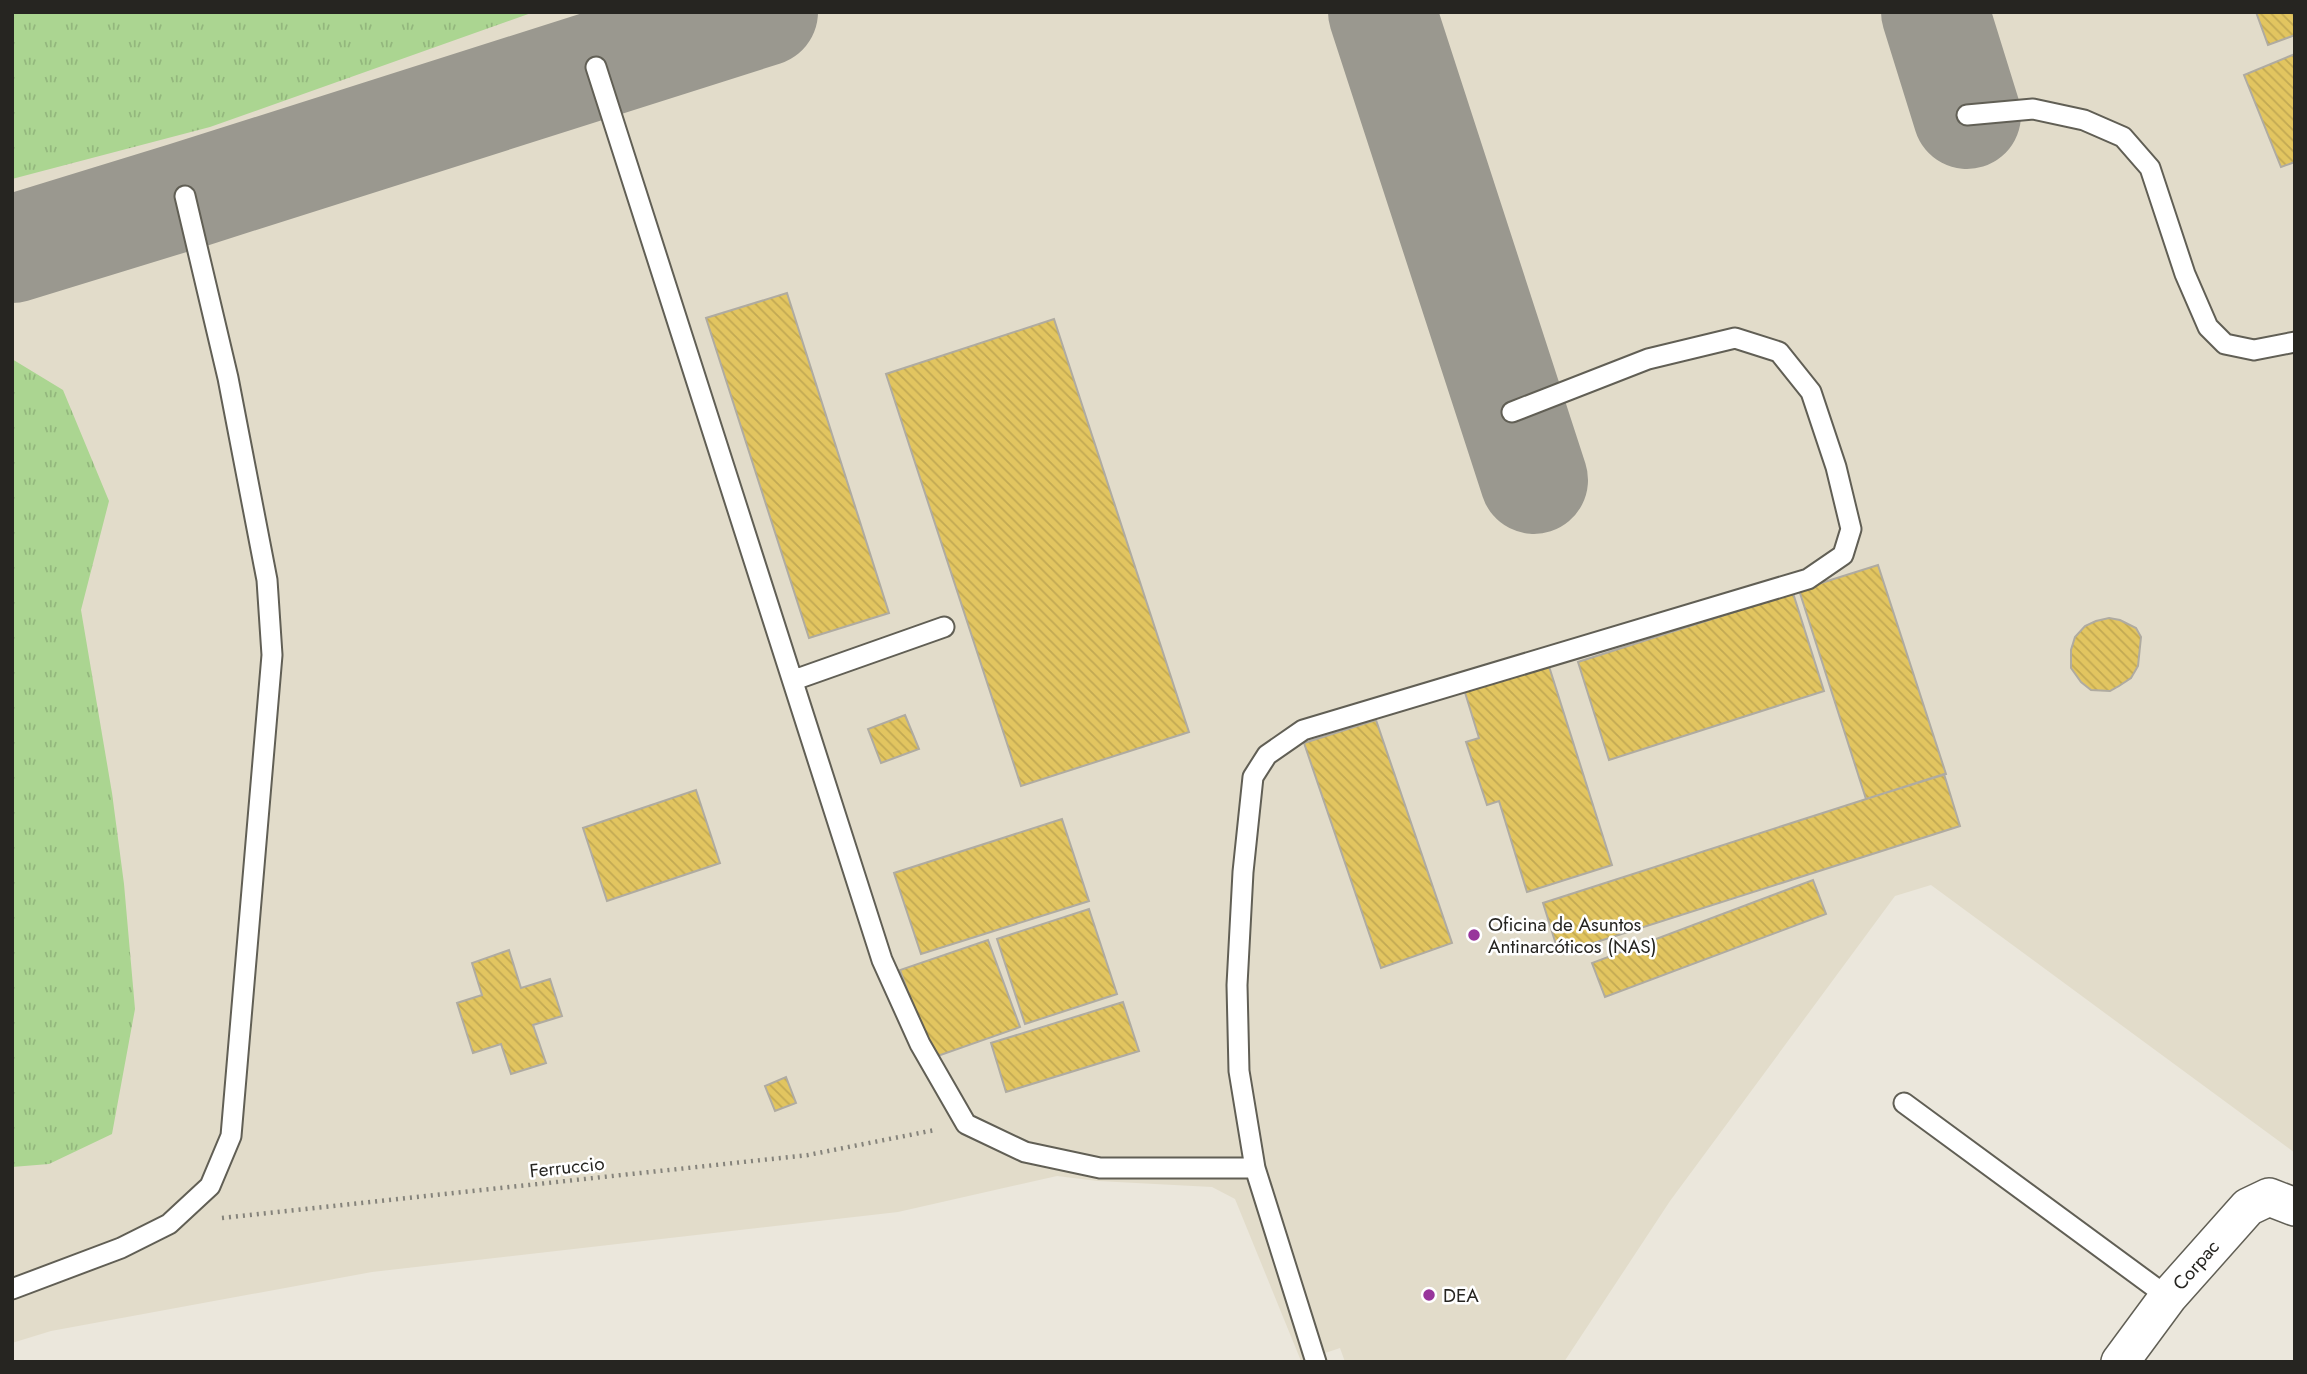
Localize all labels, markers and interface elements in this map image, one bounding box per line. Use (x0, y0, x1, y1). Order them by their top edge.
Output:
place label: Oficina de Asuntos Antinarcóticos (NAS) (1488, 911, 1657, 960)
marker: Oficina de Asuntos Antinarcóticos (NAS) (1466, 927, 1482, 943)
street label: Ferruccio (528, 1150, 606, 1184)
street label: Corpac (2166, 1234, 2226, 1296)
place label: DEA (1443, 1282, 1479, 1309)
marker: DEA (1421, 1287, 1437, 1303)

